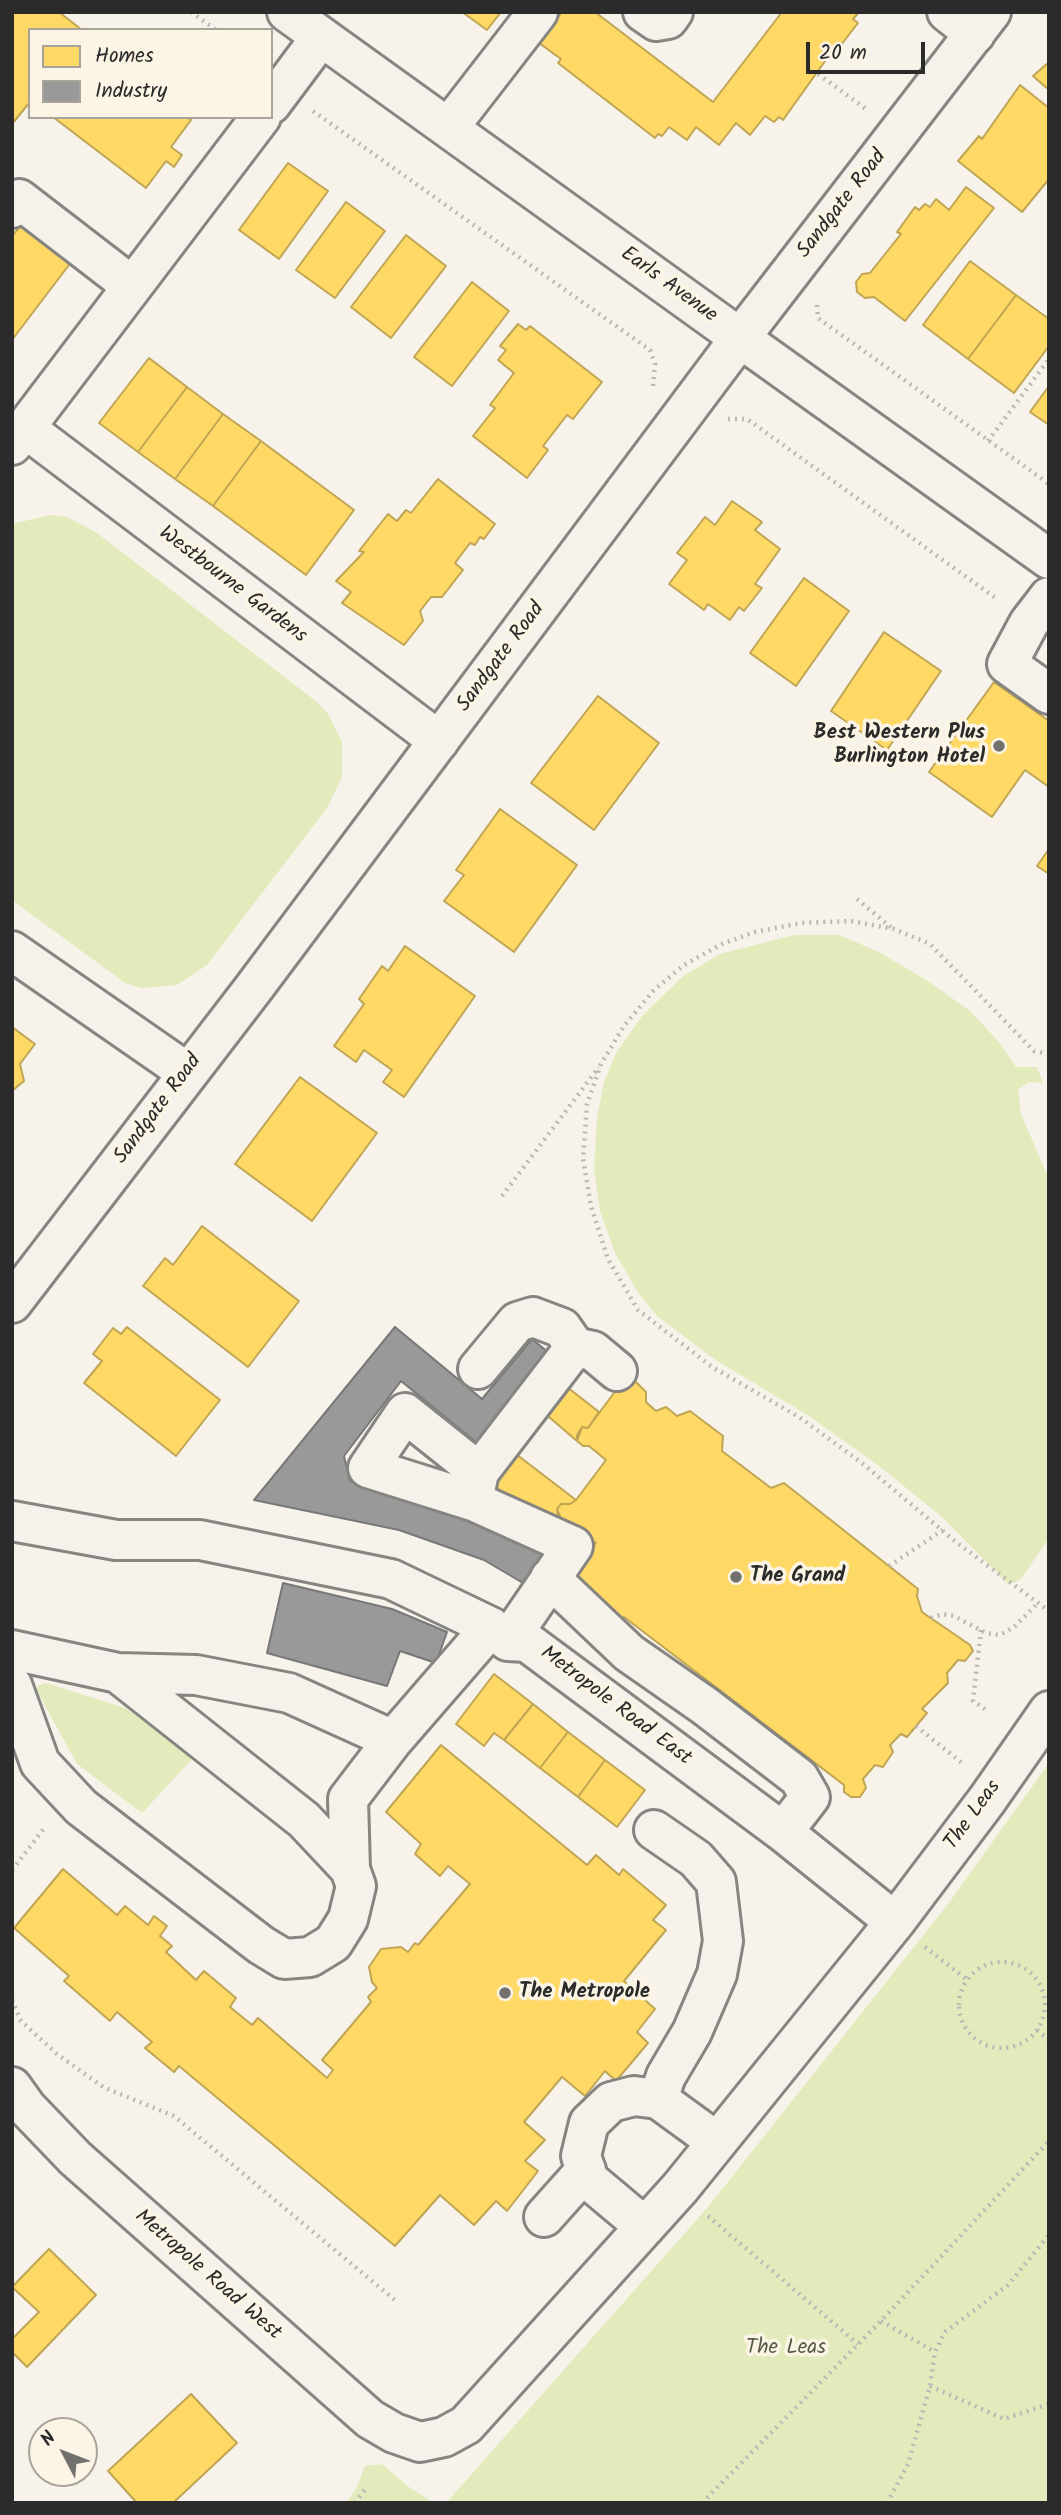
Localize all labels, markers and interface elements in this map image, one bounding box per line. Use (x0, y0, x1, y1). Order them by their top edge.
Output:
legend (28, 28, 273, 119)
scale bar (809, 28, 928, 72)
text: 20 m (819, 37, 867, 70)
text: Homes (95, 40, 154, 73)
text: Industry (95, 75, 167, 108)
street label: Sandgate Road (793, 146, 893, 264)
street label: Earls Avenue (615, 242, 721, 330)
street label: Westbourne Gardens (153, 522, 311, 650)
street label: Sandgate Road (453, 598, 551, 718)
place label: Best Western Plus Burlington Hotel (814, 721, 985, 771)
marker: Best Western Plus Burlington Hotel (991, 738, 1007, 754)
street label: Sandgate Road (110, 1050, 208, 1170)
place label: The Grand (750, 1564, 845, 1590)
marker: The Grand (728, 1569, 744, 1585)
street label: Metropole Road East (534, 1642, 696, 1772)
street label: The Leas (940, 1776, 1008, 1856)
place label: The Metropole (519, 1980, 650, 2006)
marker: The Metropole (497, 1985, 513, 2001)
street label: Metropole Road West (128, 2205, 286, 2347)
park label: The Leas (746, 2336, 826, 2362)
north arrow (28, 2417, 98, 2487)
text: N (34, 2425, 64, 2454)

